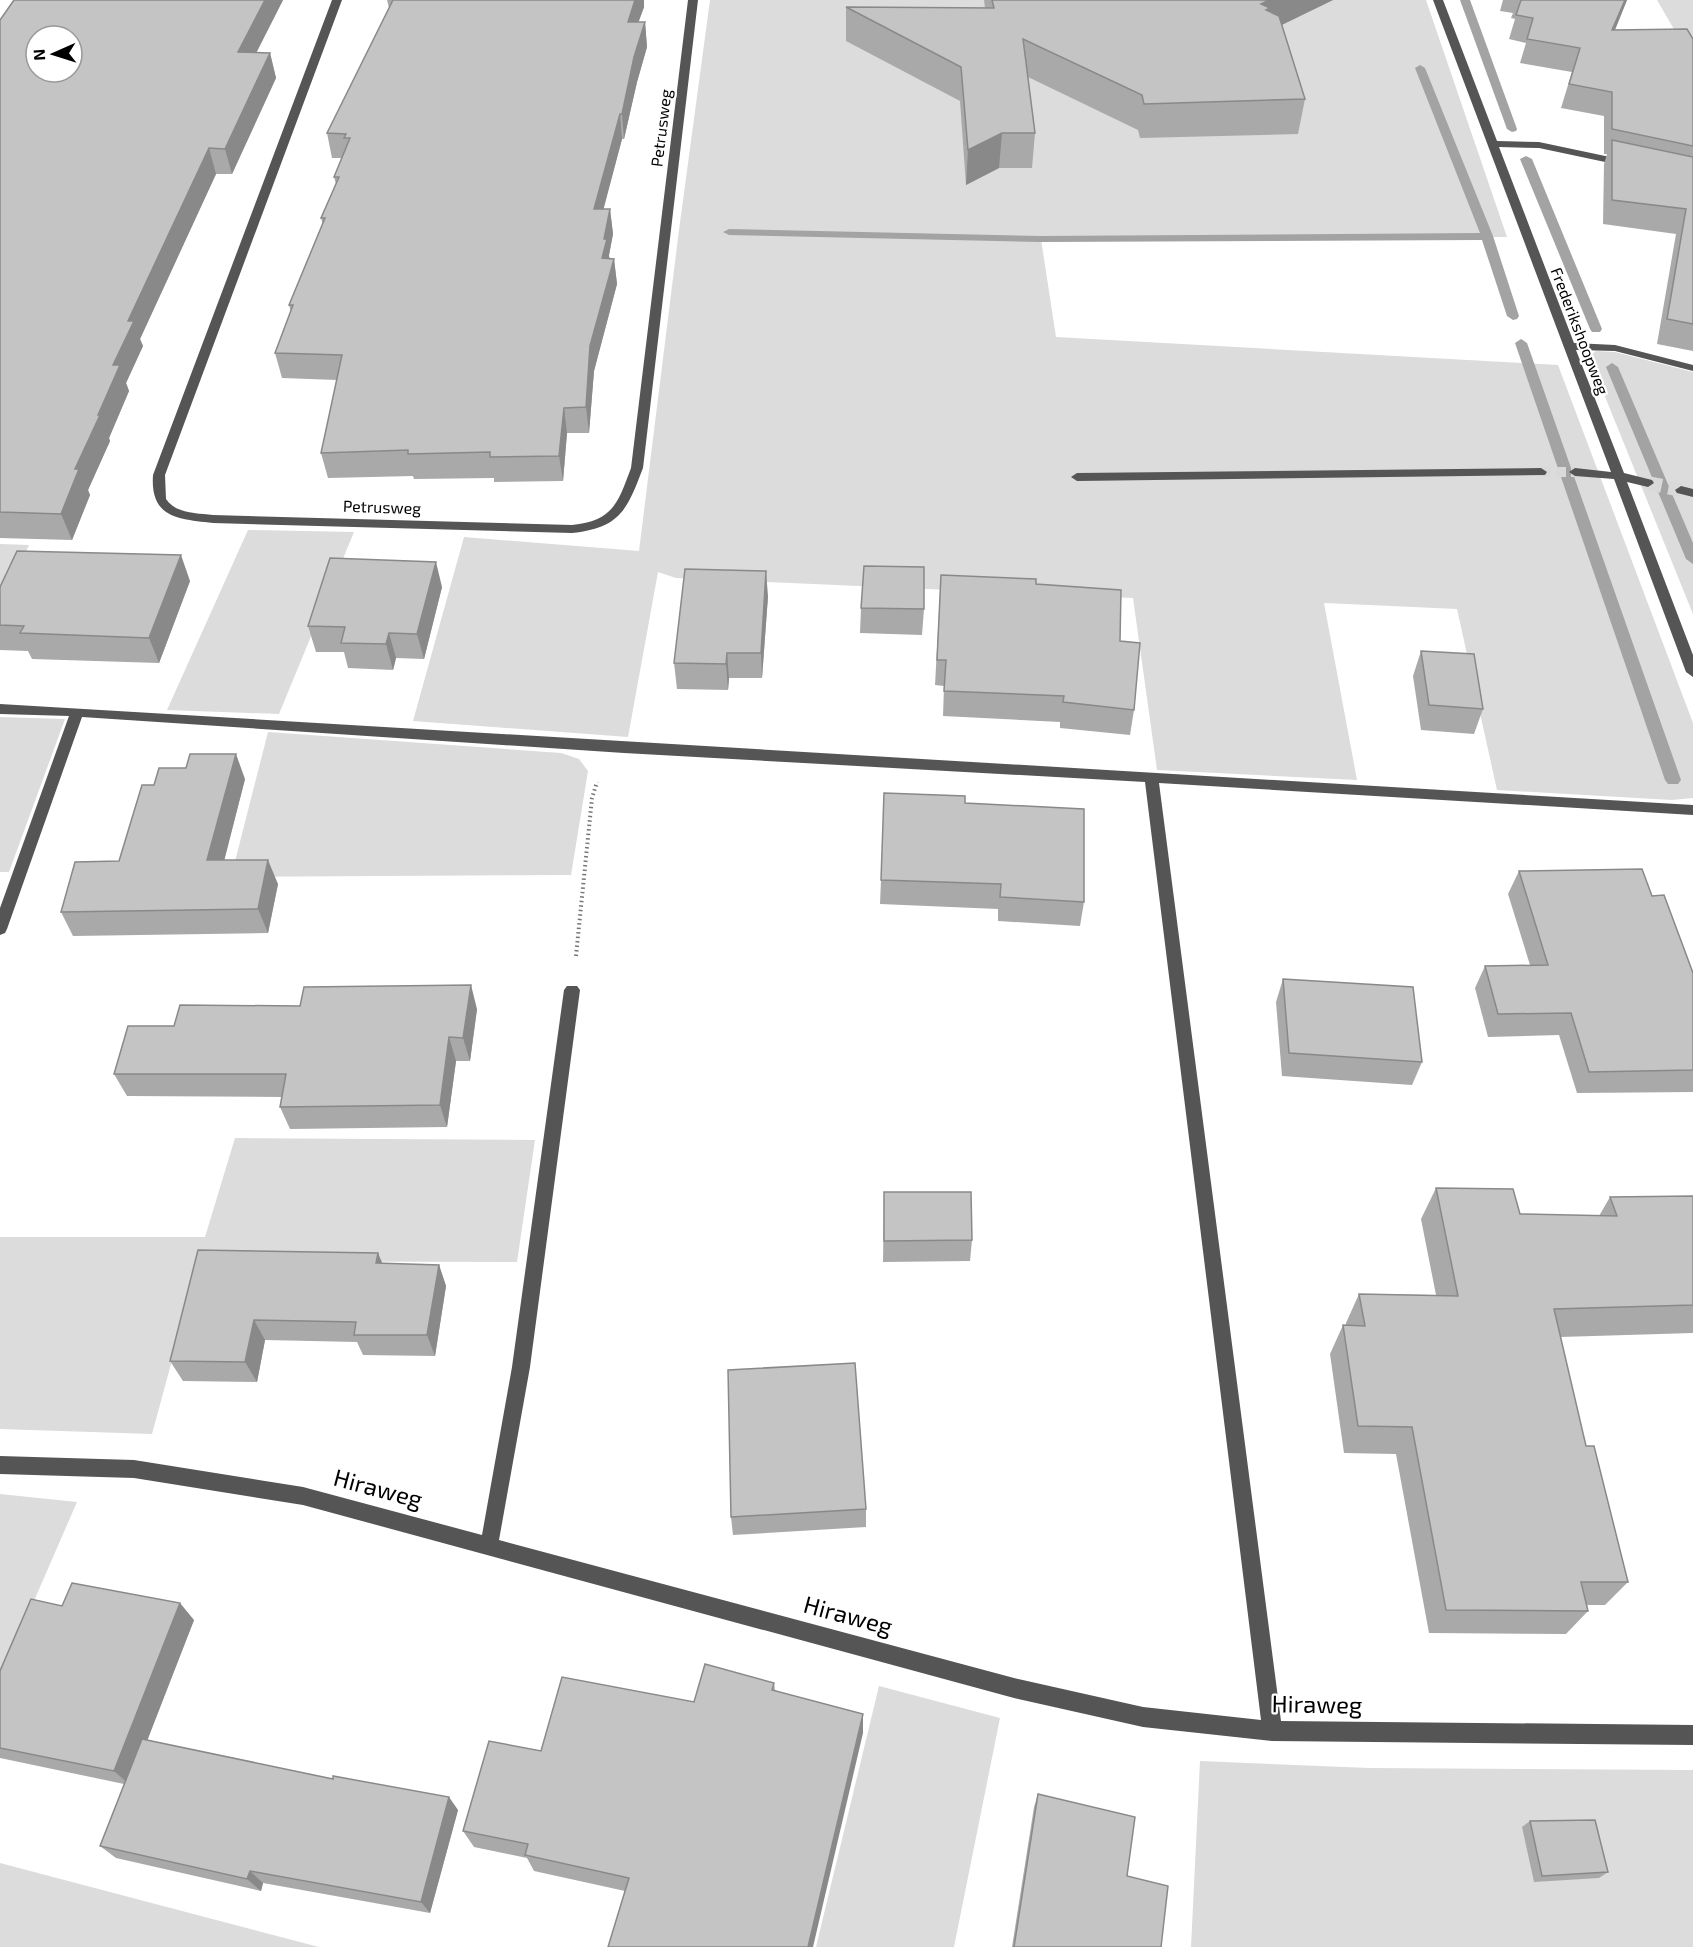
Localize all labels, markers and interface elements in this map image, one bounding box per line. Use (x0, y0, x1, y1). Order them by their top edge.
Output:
north arrow (24, 24, 84, 84)
text: N (29, 49, 48, 61)
street label: Petrusweg (646, 88, 675, 168)
street label: Frederikshoopweg (1547, 264, 1614, 397)
street label: Petrusweg (343, 496, 422, 517)
street label: Hiraweg (331, 1462, 426, 1513)
street label: Hiraweg (801, 1589, 896, 1640)
street label: Hiraweg (1271, 1688, 1363, 1719)

